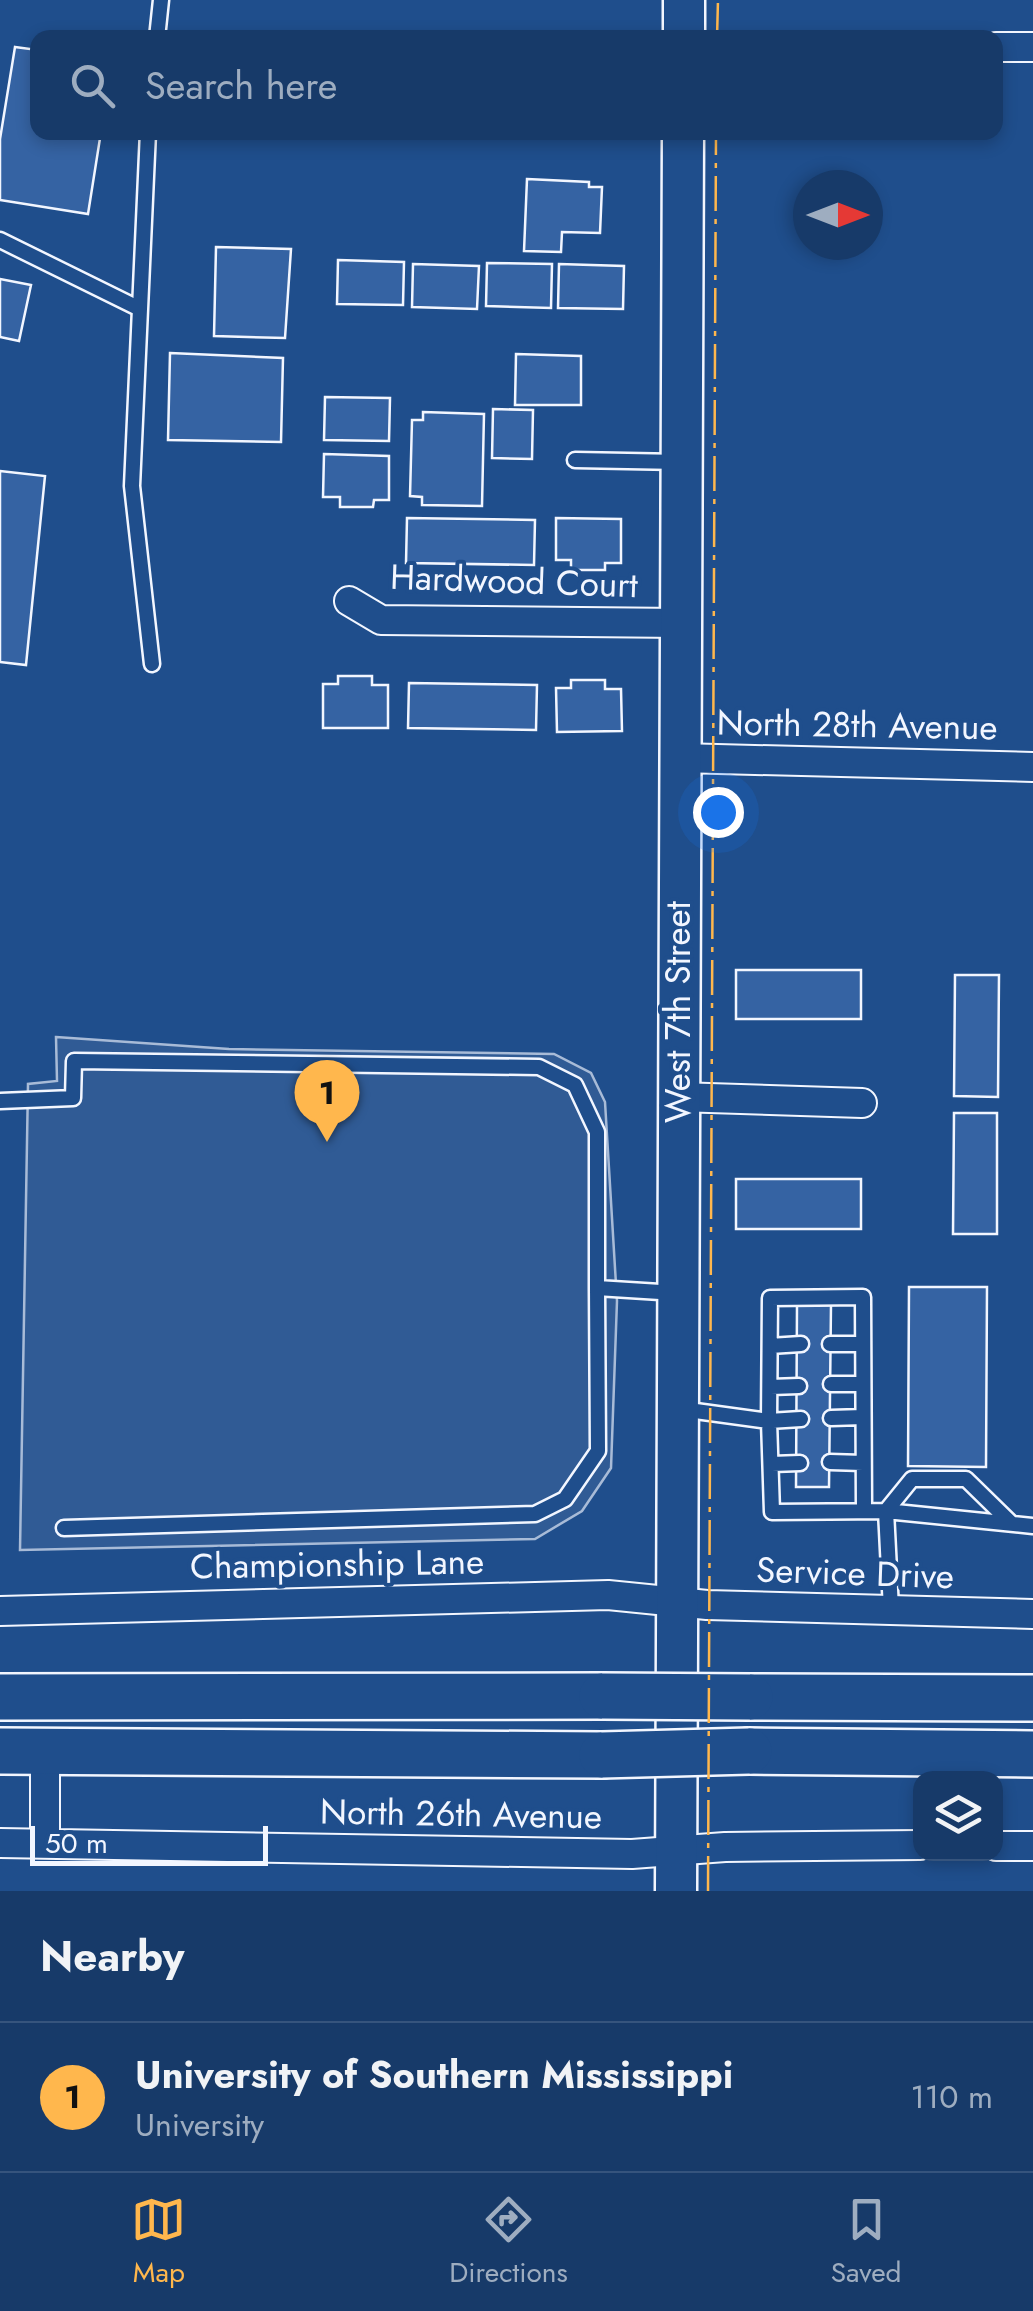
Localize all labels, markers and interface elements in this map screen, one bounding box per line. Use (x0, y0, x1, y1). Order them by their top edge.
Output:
search box (30, 30, 1003, 140)
icon: search (65, 58, 120, 113)
text: Search here (145, 58, 337, 113)
north arrow (793, 170, 883, 260)
street label: Hardwood Court (389, 552, 639, 610)
street label: North 28th Avenue (716, 698, 998, 752)
your location (693, 787, 744, 838)
street label: West 7th Street (653, 900, 703, 1123)
pin: 1 (294, 1060, 360, 1142)
street label: Championship Lane (190, 1536, 484, 1592)
street label: Service Drive (755, 1545, 955, 1601)
map controls (913, 1771, 1003, 1861)
button: layers (913, 1771, 1003, 1861)
street label: North 26th Avenue (320, 1787, 602, 1841)
scale bar (30, 1821, 268, 1866)
text: 50 m (45, 1823, 108, 1864)
text: Nearby (40, 1926, 184, 1987)
text: University of Southern Mississippi (135, 2047, 733, 2102)
text: 1 (64, 2074, 81, 2120)
text: 110 m (910, 2074, 993, 2120)
text: University (135, 2102, 264, 2148)
tab: Map (131, 2192, 186, 2293)
tab: Directions (449, 2192, 568, 2293)
tab: Saved (831, 2192, 902, 2293)

